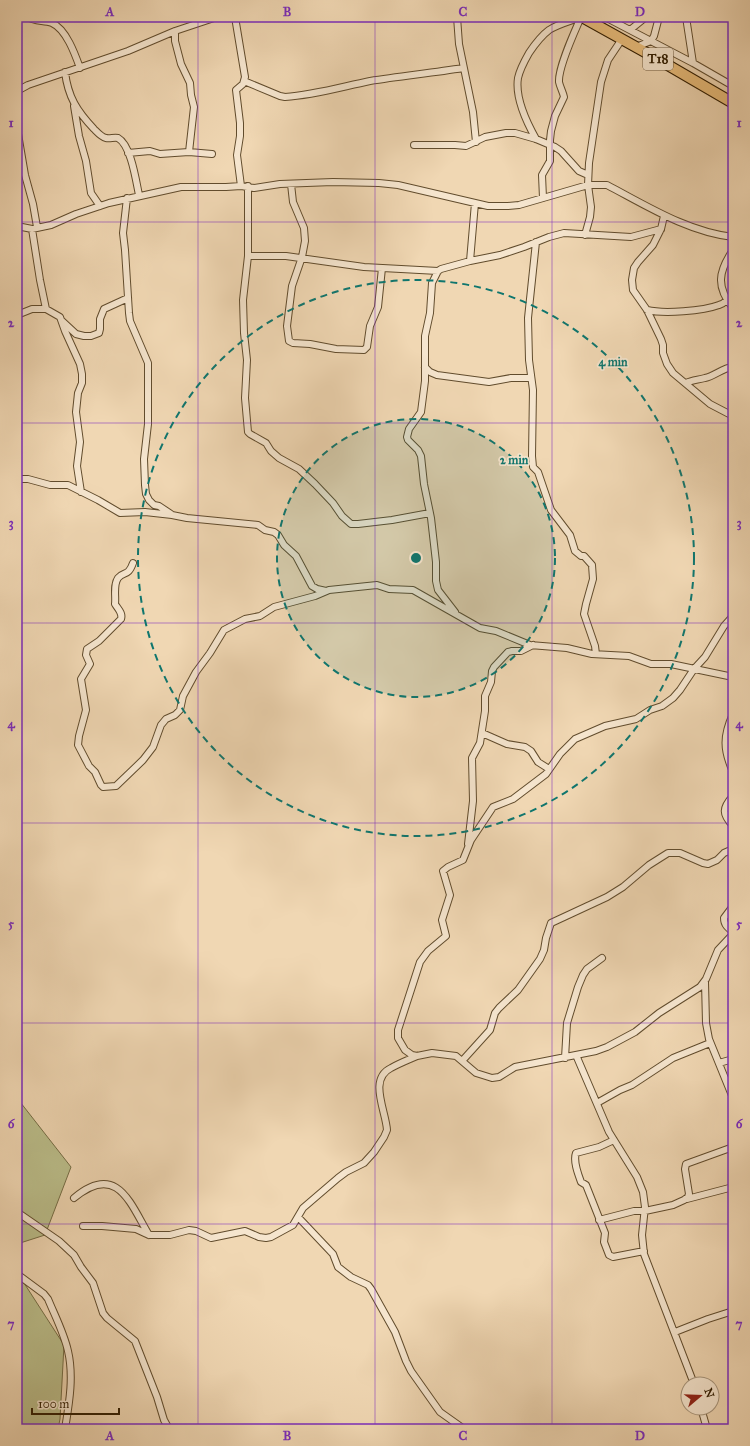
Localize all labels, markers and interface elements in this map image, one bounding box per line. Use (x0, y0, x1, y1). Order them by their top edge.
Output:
text: A (105, 4, 115, 20)
text: B (283, 4, 292, 20)
text: C (459, 4, 468, 20)
text: D (635, 4, 645, 20)
road number: T18 (643, 48, 673, 70)
text: 1 (8, 115, 14, 131)
text: 1 (736, 115, 742, 131)
text: 2 (8, 315, 15, 331)
text: 2 (736, 315, 743, 331)
text: 4 min (598, 355, 628, 370)
text: 2 min (500, 453, 529, 467)
text: 3 (8, 515, 14, 531)
text: 3 (736, 515, 742, 531)
centre of rings (409, 551, 423, 565)
text: 4 (7, 716, 15, 732)
text: 4 (735, 716, 743, 732)
text: 5 (8, 916, 15, 932)
text: 5 (736, 916, 743, 932)
text: 6 (8, 1116, 16, 1132)
text: 6 (736, 1116, 744, 1132)
text: 7 (8, 1316, 15, 1332)
text: 7 (736, 1316, 743, 1332)
north arrow (680, 1376, 720, 1416)
text: N (701, 1386, 717, 1400)
scale bar (32, 1390, 119, 1416)
text: 100 m (38, 1397, 69, 1411)
text: A (105, 1428, 115, 1444)
text: B (283, 1428, 292, 1444)
text: C (459, 1428, 468, 1444)
text: D (635, 1428, 645, 1444)

